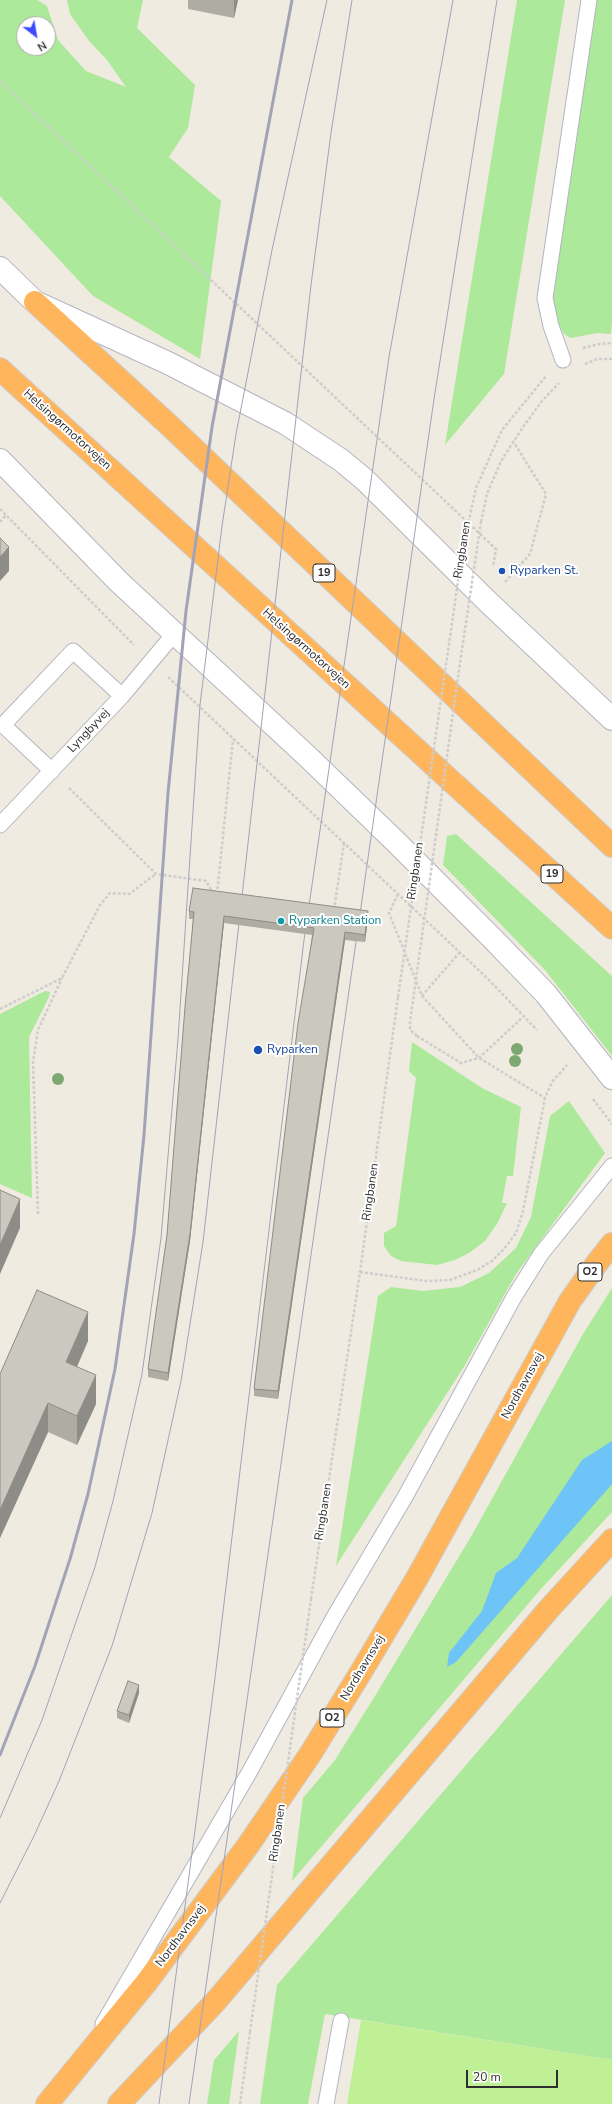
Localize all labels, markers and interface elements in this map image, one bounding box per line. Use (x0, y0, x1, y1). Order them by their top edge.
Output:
north arrow (16, 16, 56, 56)
text: N (35, 37, 49, 54)
street label: Helsingørmotorvejen (20, 387, 114, 473)
street label: Ringbanen (451, 520, 475, 580)
road number: 19 (313, 564, 335, 582)
place label: Ryparken St. (510, 564, 578, 578)
marker: Ryparken St. (497, 566, 507, 576)
street label: Helsingørmotorvejen (259, 606, 353, 692)
street label: Lyngbyvej (65, 706, 113, 756)
street label: Ringbanen (405, 841, 427, 901)
road number: 19 (541, 865, 563, 883)
place label: Ryparken Station (289, 914, 381, 928)
marker: Ryparken Station (276, 916, 286, 926)
place label: Ryparken (267, 1043, 318, 1057)
marker: Ryparken (252, 1044, 264, 1056)
street label: Ringbanen (360, 1162, 382, 1222)
road number: O2 (578, 1263, 602, 1281)
street label: Nordhavnsvej (499, 1350, 547, 1422)
street label: Ringbanen (312, 1482, 336, 1542)
street label: Nordhavnsvej (338, 1633, 388, 1703)
road number: O2 (320, 1709, 344, 1727)
street label: Ringbanen (267, 1803, 289, 1863)
street label: Nordhavnsvej (153, 1902, 209, 1970)
scale bar (468, 2062, 560, 2088)
text: 20 m (473, 2069, 501, 2085)

